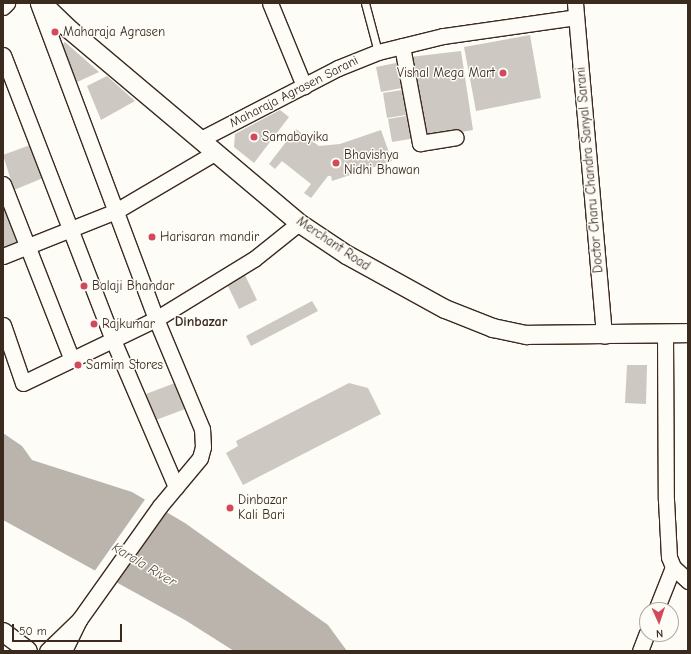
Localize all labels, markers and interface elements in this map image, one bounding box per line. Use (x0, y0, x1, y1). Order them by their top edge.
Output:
place label: Maharaja Agrasen (63, 24, 165, 40)
marker: Maharaja Agrasen (50, 27, 60, 37)
street label: Maharaja Agrasen Sarani (227, 53, 361, 131)
place label: Vishal Mega Mart (397, 65, 495, 81)
street label: Doctor Charu Chandra Sanyal Sarani (573, 66, 607, 274)
marker: Vishal Mega Mart (498, 68, 508, 78)
place label: Samabayika (262, 129, 328, 145)
marker: Samabayika (249, 132, 259, 142)
place label: Bhavishya Nidhi Bhawan (344, 148, 420, 179)
marker: Bhavishya Nidhi Bhawan (331, 158, 341, 168)
street label: Merchant Road (293, 214, 373, 274)
place label: Harisaran mandir (160, 229, 259, 245)
marker: Harisaran mandir (147, 232, 157, 242)
place label: Balaji Bhandar (92, 278, 174, 294)
marker: Balaji Bhandar (79, 281, 89, 291)
district label: Dinbazar (175, 314, 227, 330)
place label: Rajkumar (102, 316, 155, 332)
marker: Rajkumar (89, 319, 99, 329)
place label: Samim Stores (86, 357, 163, 373)
marker: Samim Stores (73, 360, 83, 370)
place label: Dinbazar Kali Bari (238, 493, 287, 524)
marker: Dinbazar Kali Bari (225, 503, 235, 513)
water label: Karala River (109, 539, 179, 591)
north arrow (639, 602, 679, 642)
scale bar (14, 616, 124, 642)
text: 50 m (19, 624, 47, 638)
text: N (656, 627, 664, 640)

